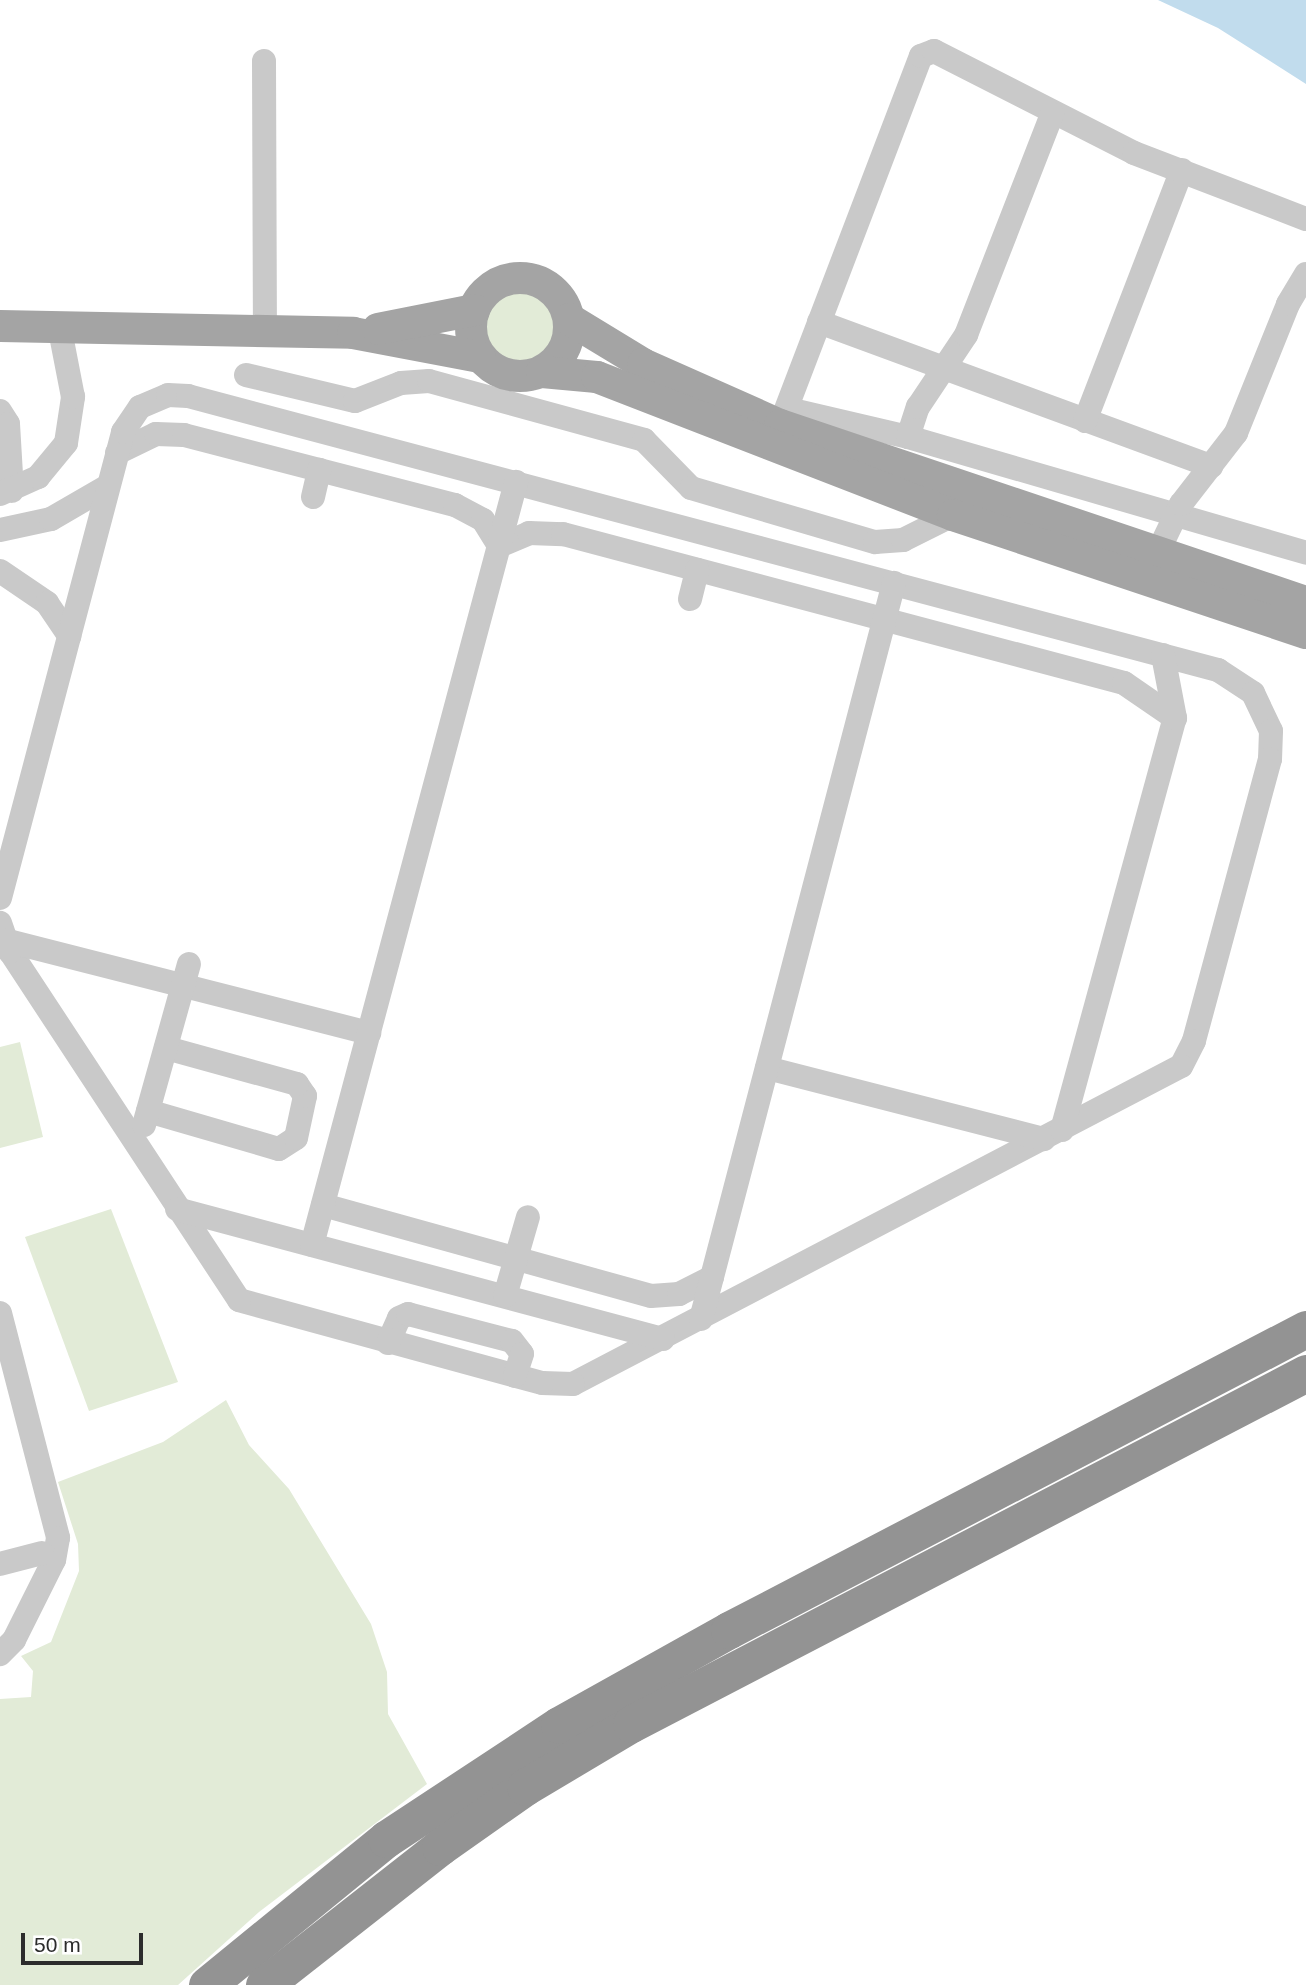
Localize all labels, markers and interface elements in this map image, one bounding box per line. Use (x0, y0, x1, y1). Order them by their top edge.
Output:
scale bar (24, 1918, 147, 1962)
text: 50 m (34, 1933, 81, 1956)

